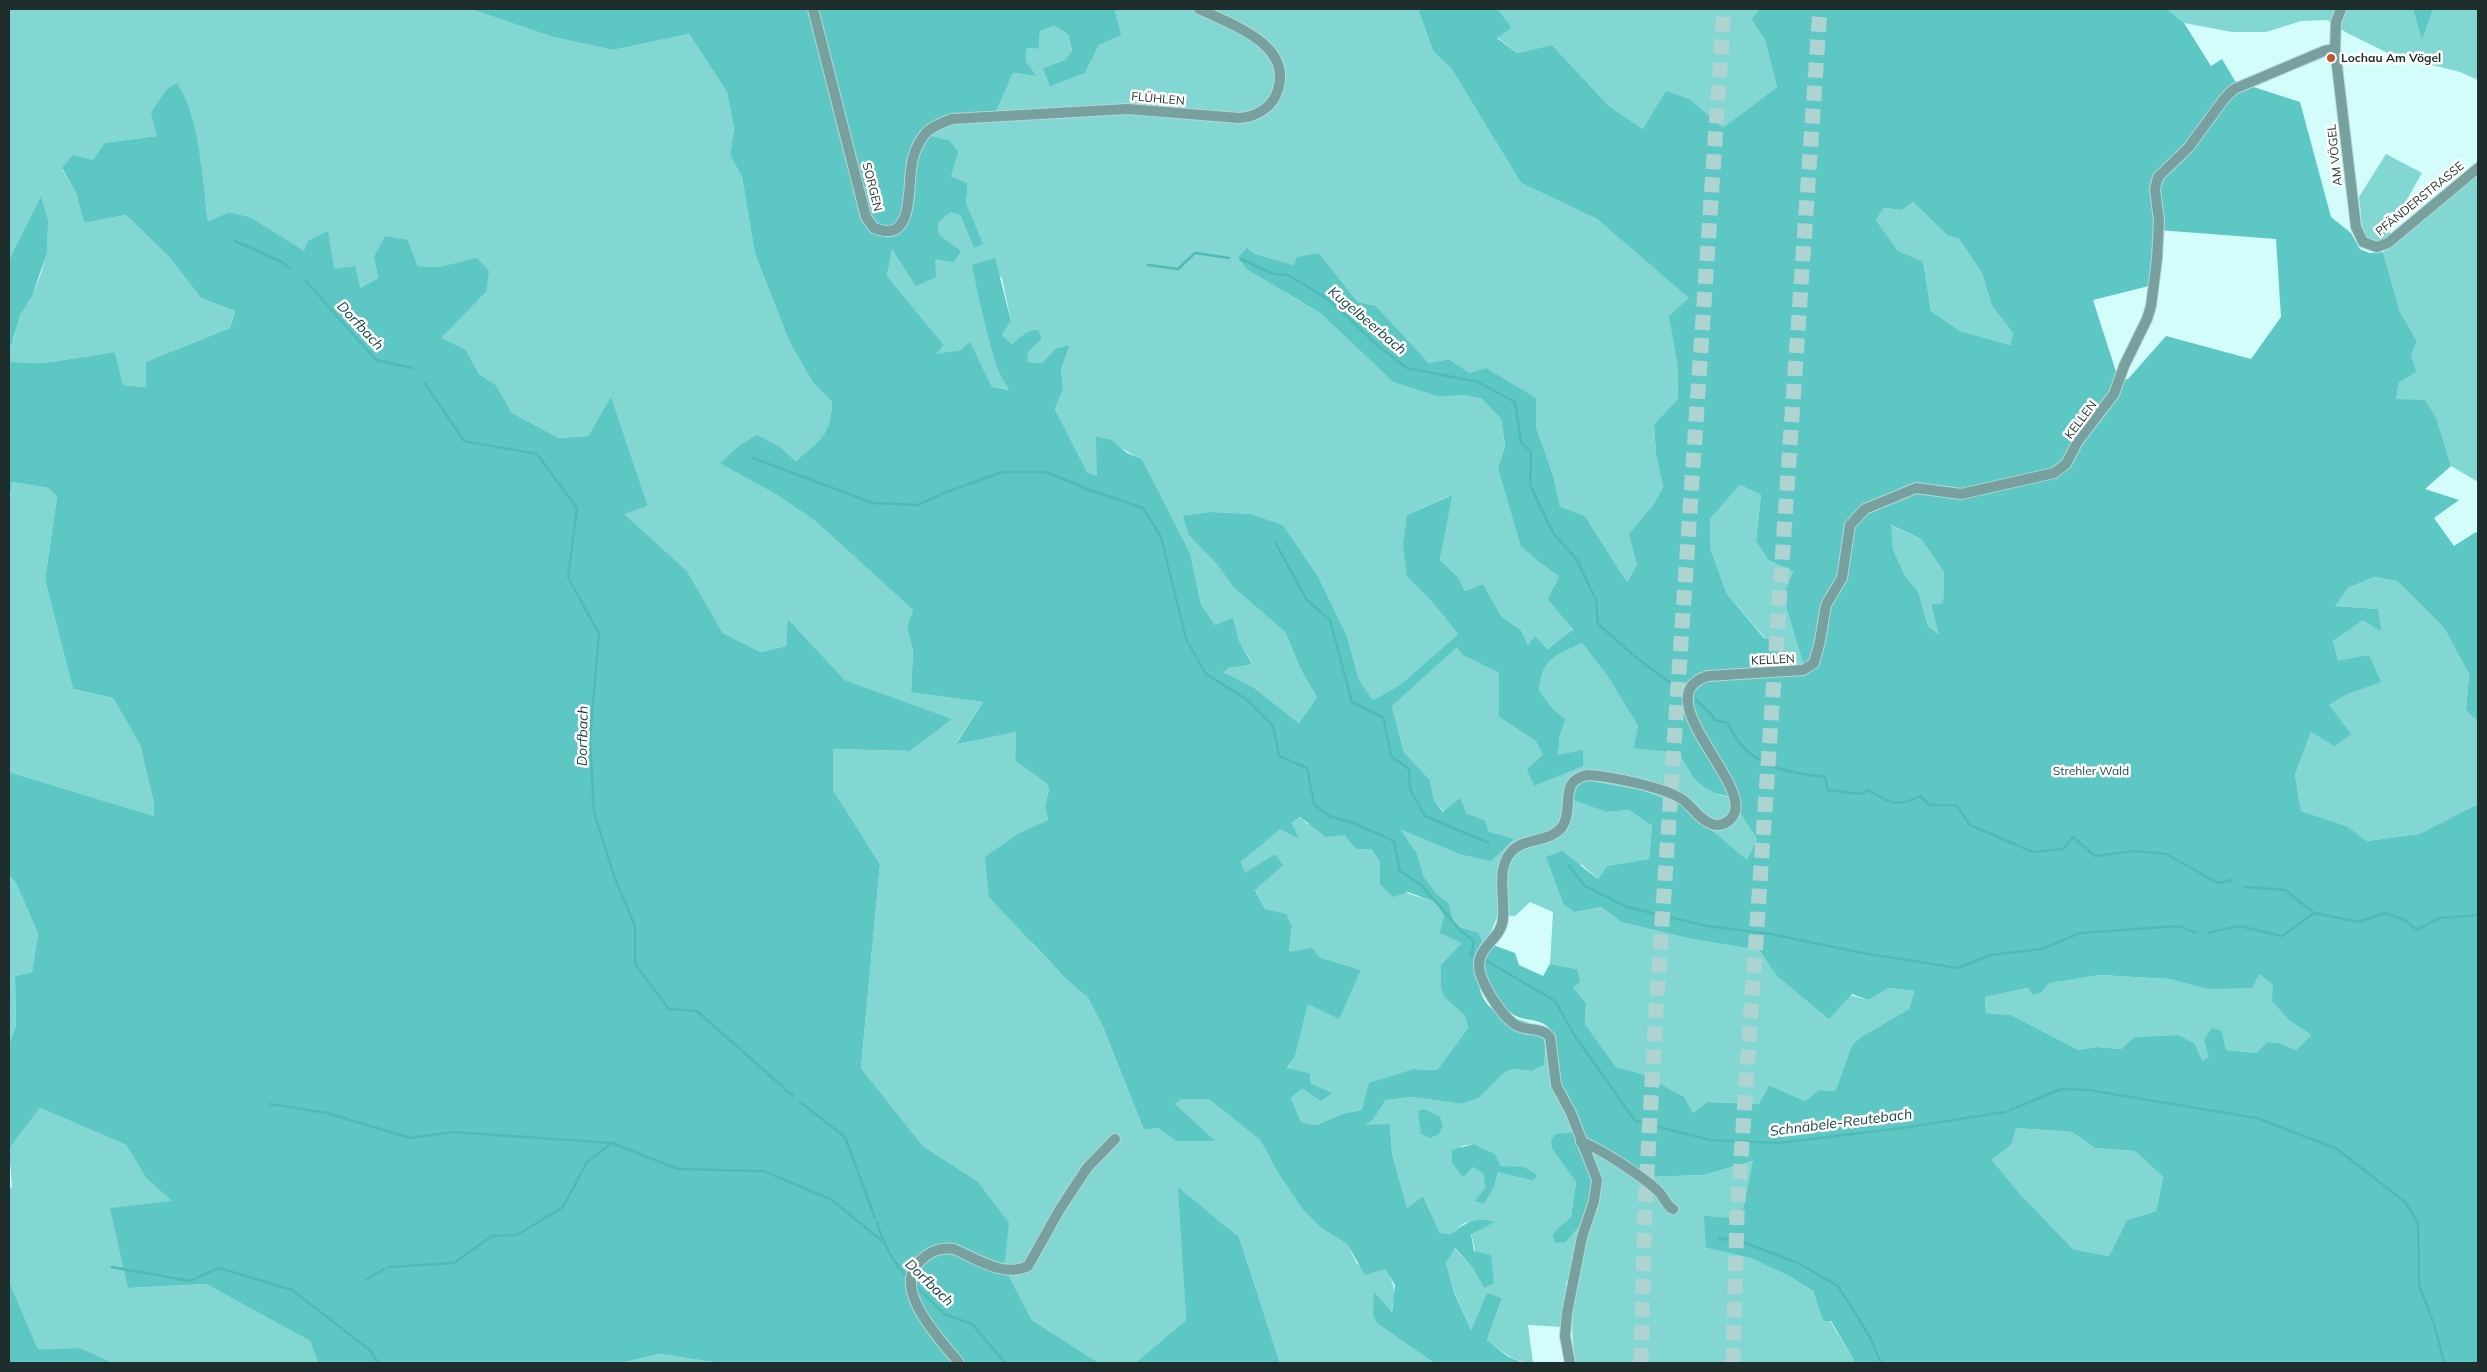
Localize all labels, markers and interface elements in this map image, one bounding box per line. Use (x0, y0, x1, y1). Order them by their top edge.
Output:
place label: Lochau Am Vögel (2341, 51, 2441, 65)
marker: Lochau Am Vögel (2325, 52, 2337, 64)
street label: FLÜHLEN (1131, 89, 1185, 109)
street label: AM VÖGEL (2325, 123, 2345, 187)
street label: PFÄNDERSTRASSE (2373, 159, 2467, 239)
street label: SORGEN (859, 161, 885, 213)
water label: Kugelbeerbach (1325, 283, 1409, 359)
water label: Dorfbach (333, 298, 387, 354)
street label: KELLEN (2062, 398, 2100, 442)
street label: KELLEN (1751, 652, 1795, 668)
water label: Dorfbach (574, 706, 592, 766)
park label: Strehler Wald (2053, 764, 2129, 778)
water label: Schnäbele-Reutebach (1769, 1106, 1913, 1140)
water label: Dorfbach (901, 1256, 957, 1310)

